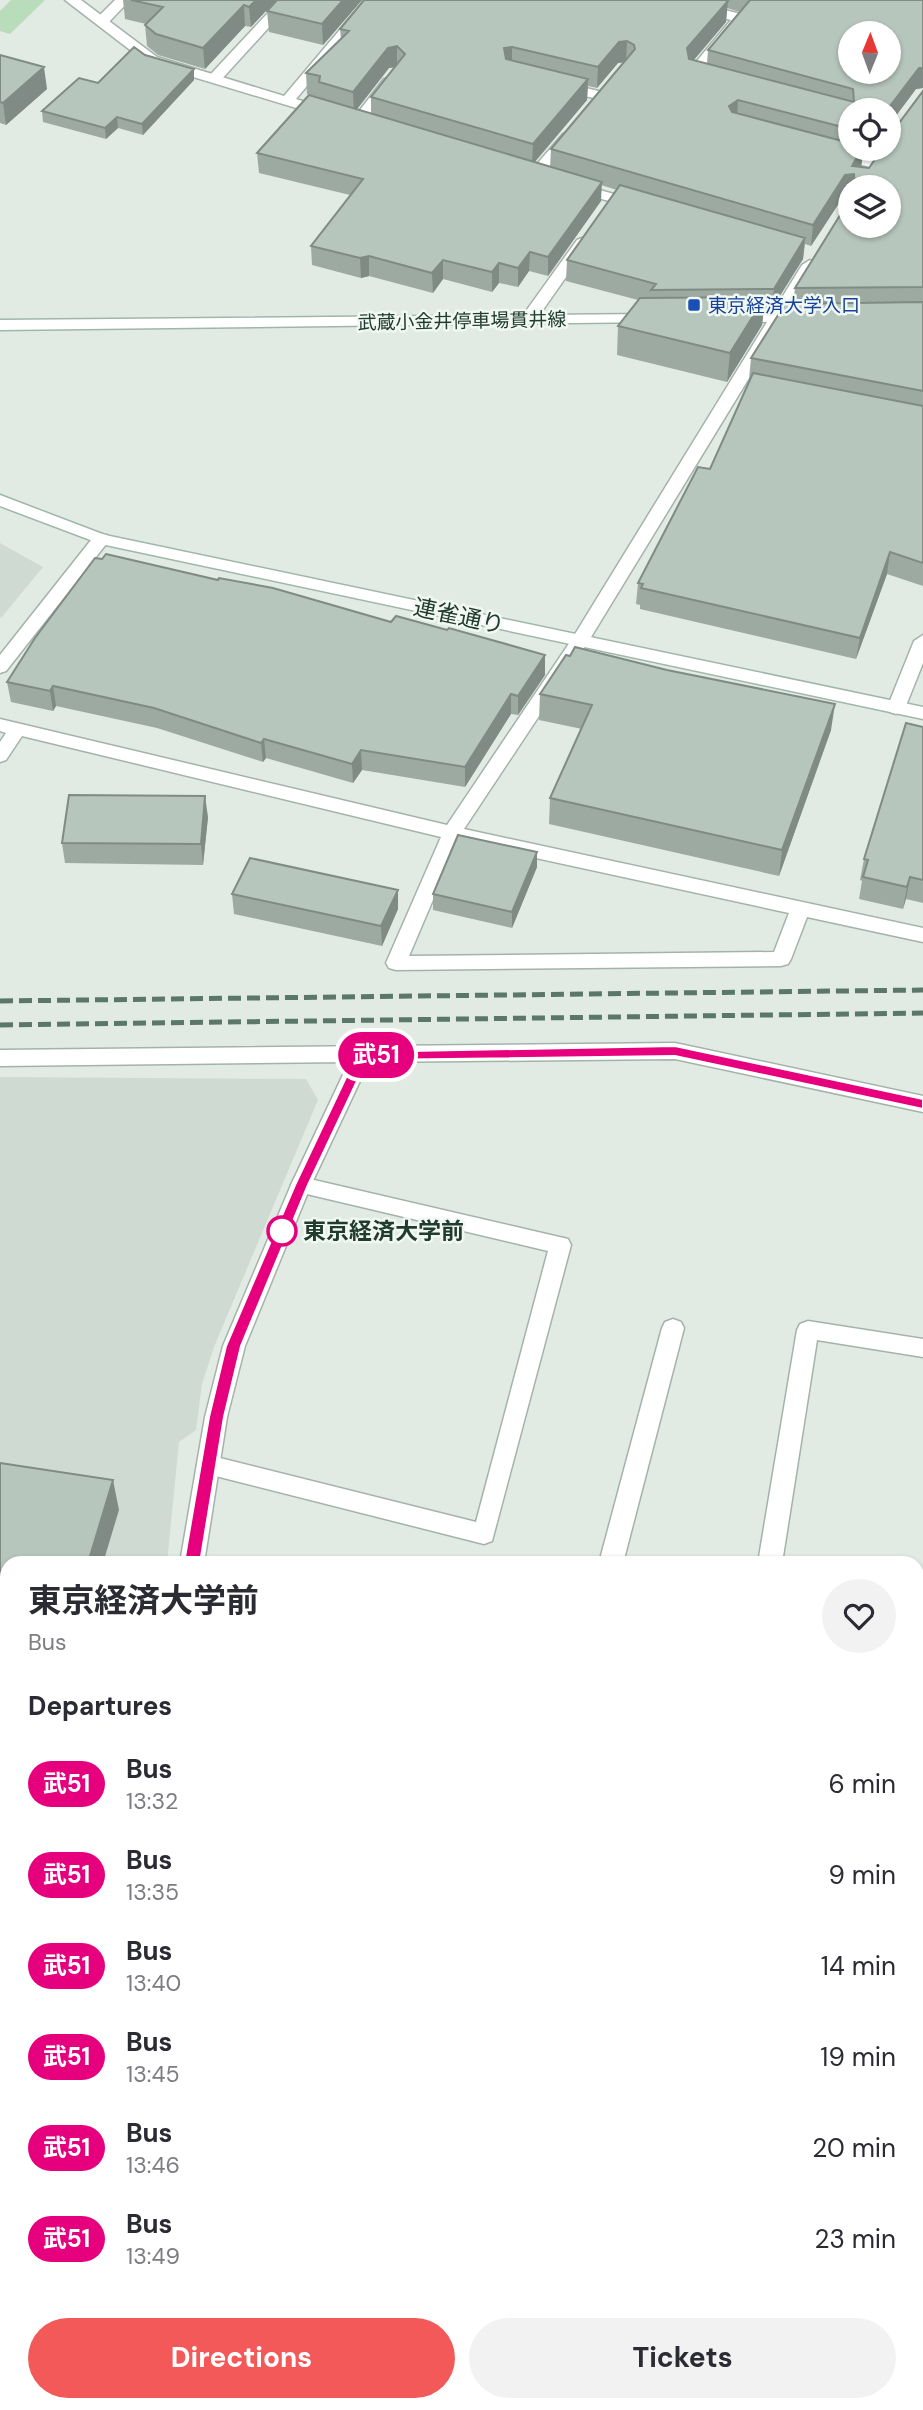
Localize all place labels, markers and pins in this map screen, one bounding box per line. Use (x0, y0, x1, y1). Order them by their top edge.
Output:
place label: 東京経済大学入口 (708, 293, 860, 318)
marker: 東京経済大学入口 (686, 297, 702, 313)
marker: 東京経済大学前 (267, 1216, 297, 1246)
place label: 東京経済大学前 (303, 1216, 464, 1246)

